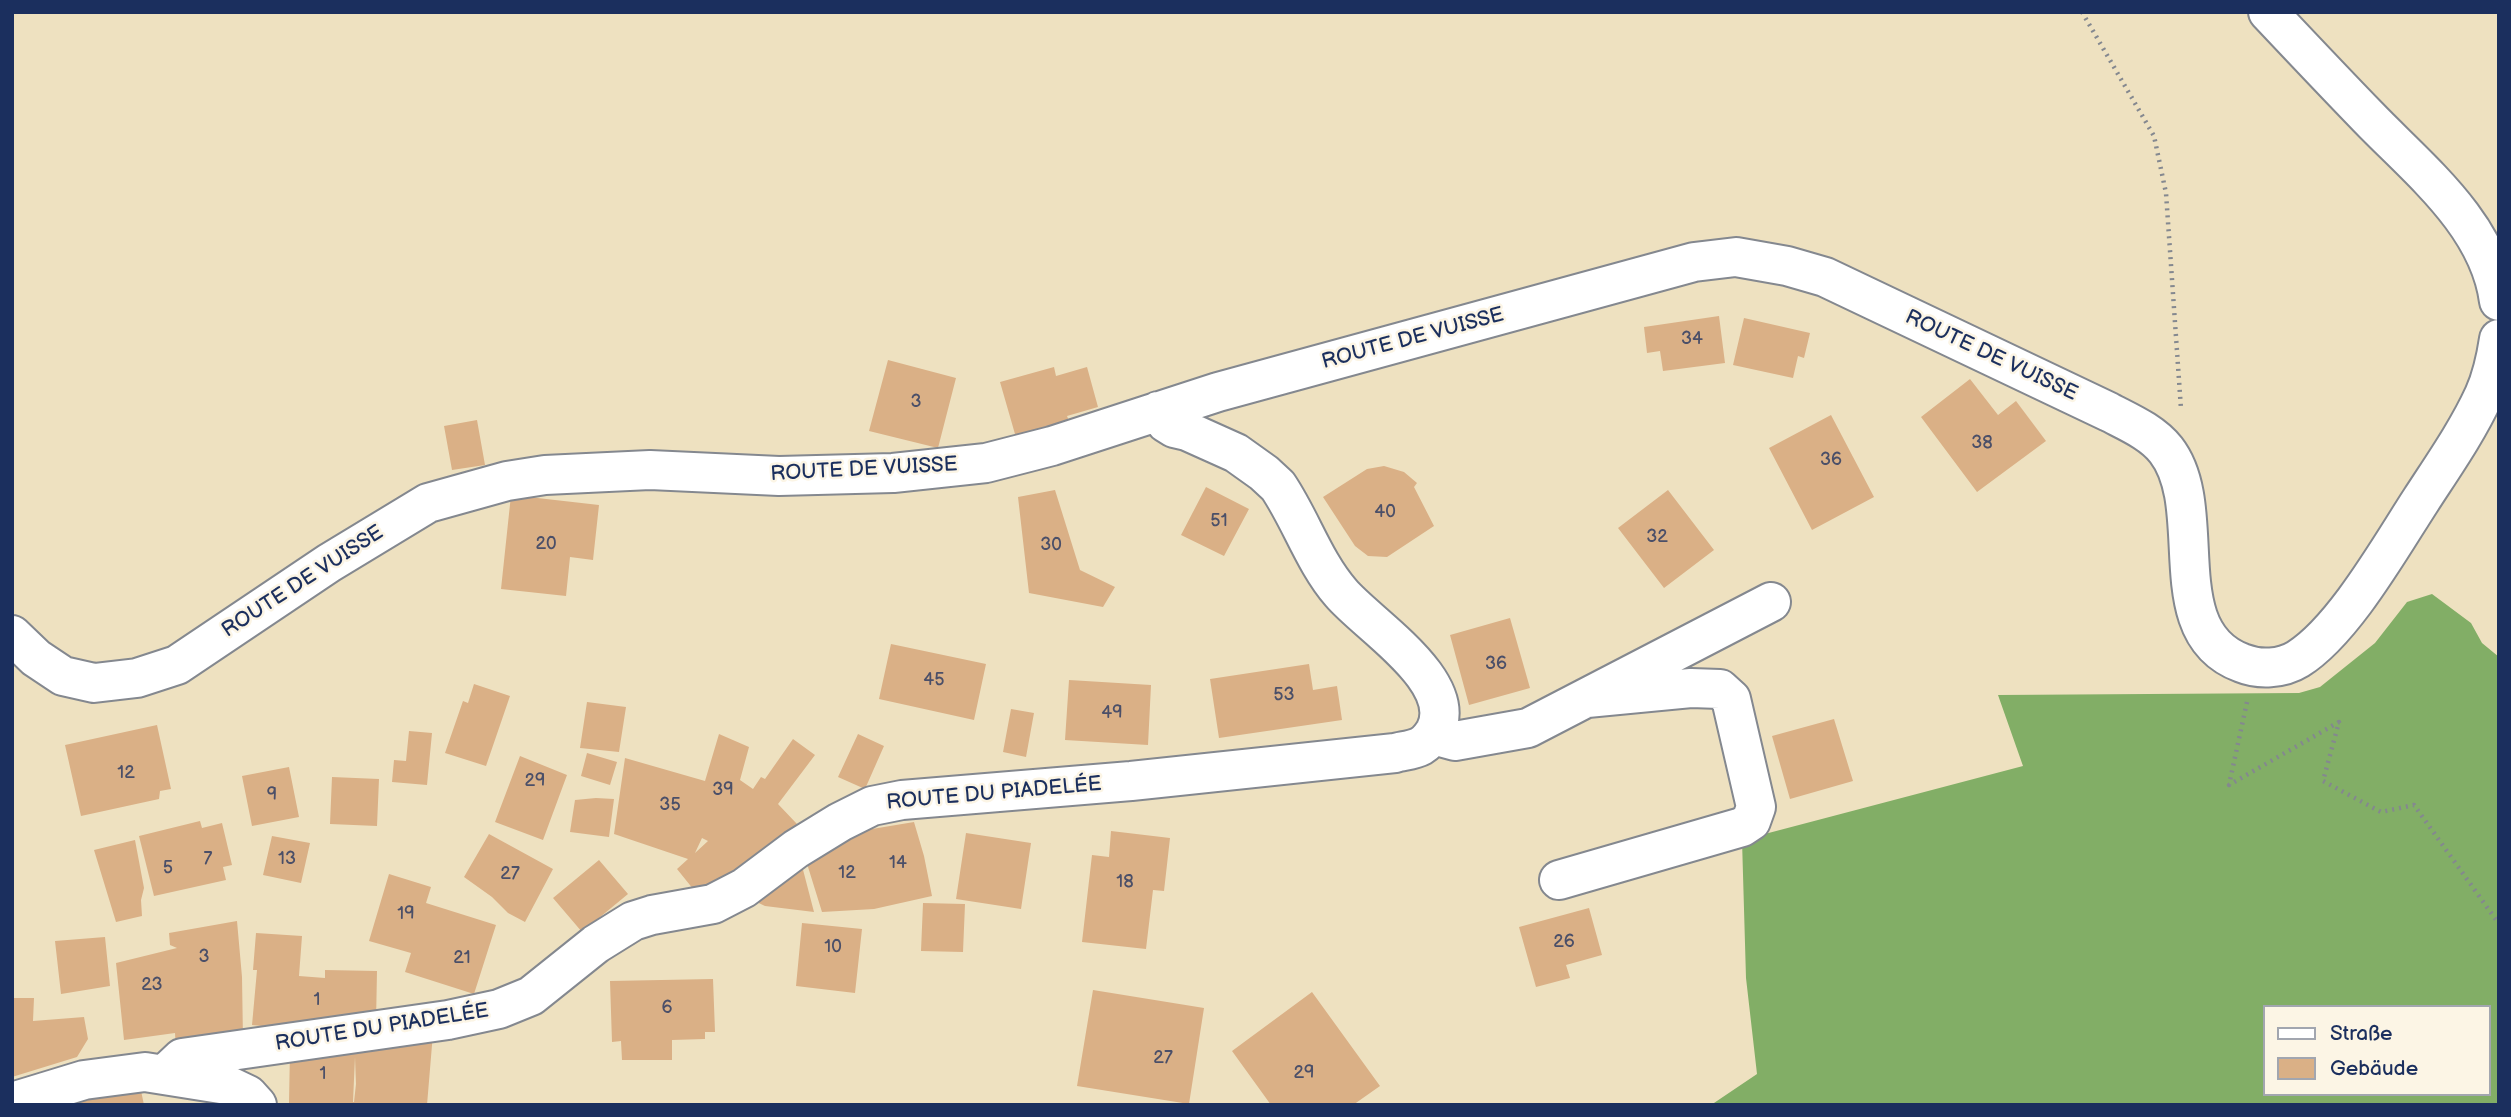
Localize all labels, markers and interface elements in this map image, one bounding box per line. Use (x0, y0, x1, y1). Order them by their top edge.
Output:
street label: ROUTE DE VUISSE (1319, 303, 1507, 375)
street label: ROUTE DE VUISSE (1901, 305, 2081, 407)
house number: 34 (1681, 328, 1703, 350)
house number: 3 (910, 391, 922, 413)
house number: 38 (1971, 432, 1993, 454)
house number: 36 (1820, 449, 1842, 471)
street label: ROUTE DE VUISSE (770, 453, 958, 487)
house number: 40 (1374, 501, 1396, 523)
house number: 51 (1210, 510, 1228, 532)
street label: ROUTE DE VUISSE (218, 520, 388, 644)
house number: 32 (1646, 526, 1668, 548)
house number: 20 (535, 533, 557, 555)
house number: 30 (1040, 534, 1062, 556)
house number: 36 (1485, 653, 1507, 675)
house number: 45 (923, 669, 945, 691)
house number: 53 (1273, 684, 1295, 706)
house number: 49 (1101, 702, 1123, 724)
house number: 12 (117, 762, 135, 784)
house number: 29 (524, 770, 546, 792)
street label: ROUTE DU PIADELÉE (885, 772, 1103, 816)
house number: 39 (712, 779, 734, 801)
house number: 9 (267, 784, 277, 806)
house number: 35 (659, 794, 681, 816)
house number: 7 (204, 848, 212, 870)
house number: 13 (278, 848, 296, 870)
house number: 14 (889, 852, 907, 874)
house number: 5 (163, 857, 173, 879)
house number: 12 (838, 862, 856, 884)
house number: 27 (500, 863, 520, 885)
house number: 18 (1116, 871, 1134, 893)
house number: 19 (397, 903, 415, 925)
house number: 26 (1553, 931, 1575, 953)
house number: 10 (824, 936, 842, 958)
house number: 3 (198, 946, 210, 968)
house number: 21 (453, 947, 471, 969)
house number: 23 (141, 974, 163, 996)
house number: 1 (314, 989, 320, 1011)
house number: 6 (662, 997, 672, 1019)
street label: ROUTE DU PIADELÉE (273, 999, 491, 1057)
legend (2262, 1005, 2490, 1096)
text: Straße (2330, 1021, 2392, 1046)
house number: 27 (1153, 1047, 1173, 1069)
text: Gebäude (2330, 1056, 2418, 1081)
house number: 29 (1293, 1062, 1315, 1084)
house number: 1 (320, 1063, 326, 1085)

